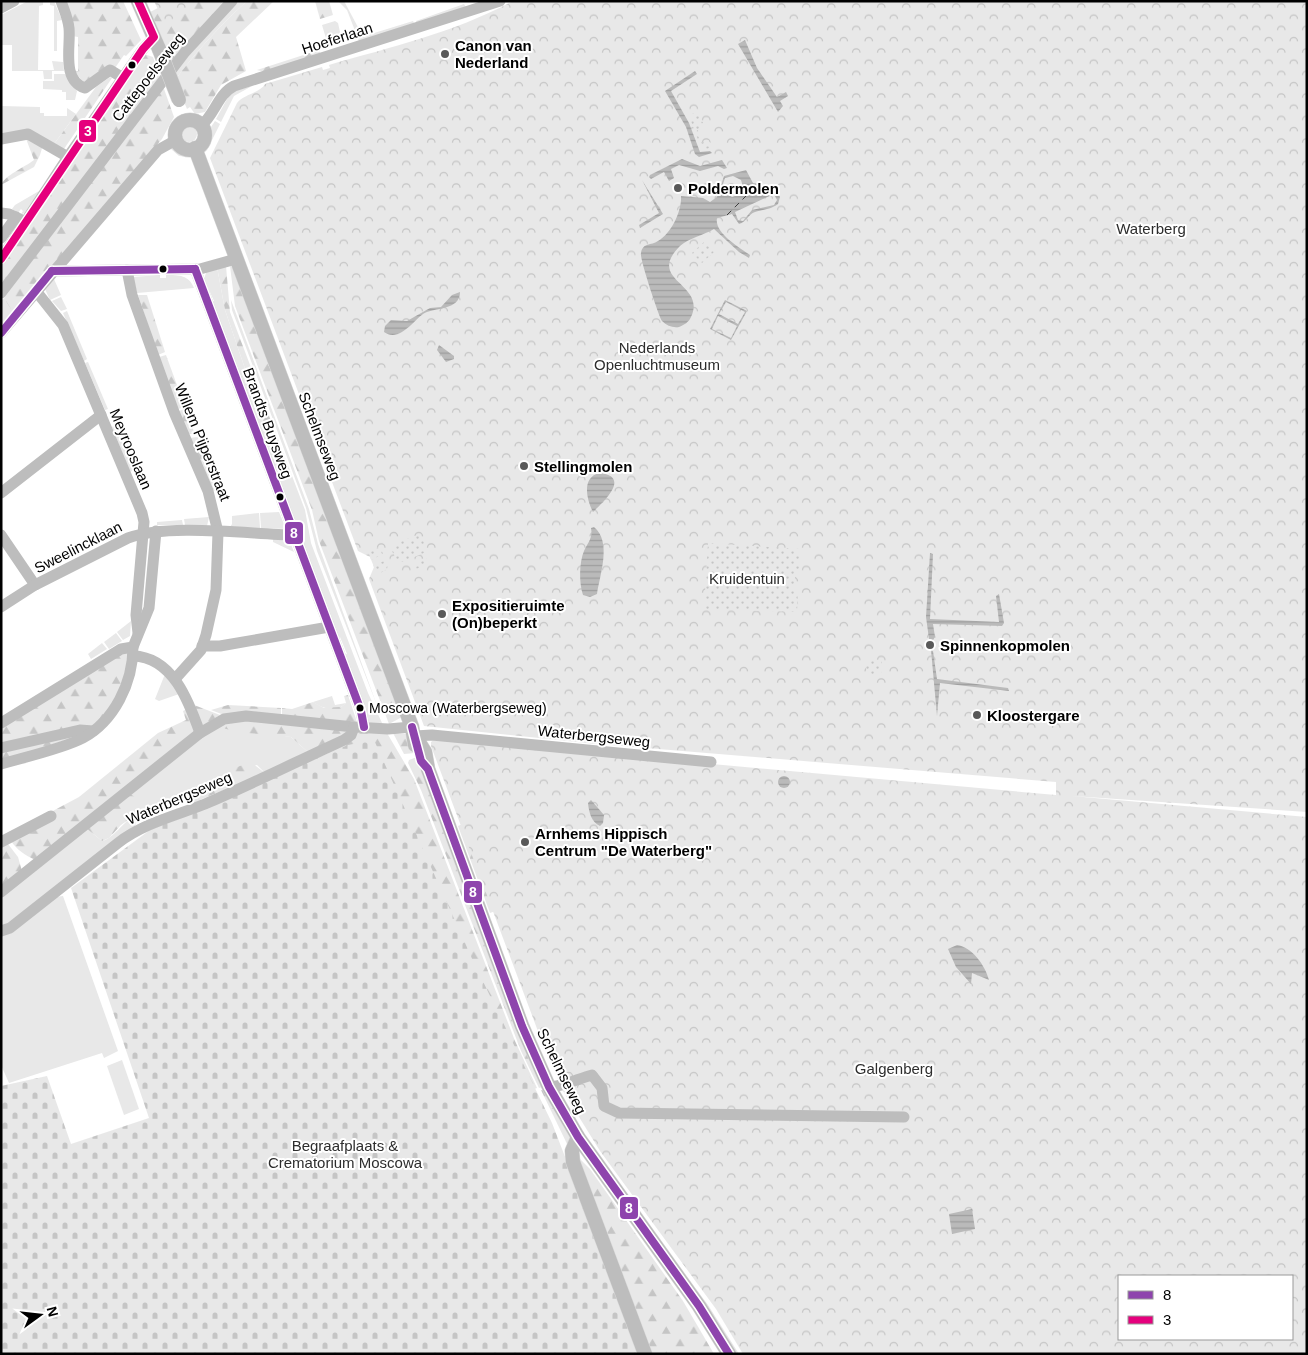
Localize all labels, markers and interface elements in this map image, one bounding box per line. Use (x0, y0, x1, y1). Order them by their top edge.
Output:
street label: Hoeferlaan (299, 19, 375, 57)
street label: Cattepoelseweg (108, 29, 188, 125)
place label: Canon van Nederland (455, 37, 532, 71)
marker: Canon van Nederland (439, 48, 451, 60)
unlabelled marker (127, 60, 137, 70)
line badge: 3 (78, 119, 97, 143)
text: 3 (84, 123, 92, 139)
place label: Poldermolen (688, 180, 779, 197)
marker: Poldermolen (672, 182, 684, 194)
park label: Waterberg (1116, 220, 1186, 237)
unlabelled marker (158, 264, 168, 274)
park label: Nederlands Openluchtmuseum (594, 339, 720, 373)
street label: Brandts Buysweg (240, 365, 296, 481)
street label: Willem Pijperstraat (172, 381, 235, 504)
street label: Schelmseweg (295, 389, 345, 483)
street label: Meyrooslaan (106, 406, 156, 492)
place label: Stellingmolen (534, 458, 632, 475)
marker: Stellingmolen (518, 460, 530, 472)
unlabelled marker (275, 492, 285, 502)
street label: Sweelincklaan (31, 518, 125, 576)
line badge: 8 (284, 521, 304, 545)
text: 8 (290, 525, 298, 541)
park label: Kruidentuin (709, 570, 785, 587)
place label: Expositieruimte (On)beperkt (452, 597, 565, 631)
marker: Expositieruimte (On)beperkt (436, 608, 448, 620)
place label: Spinnenkopmolen (940, 637, 1070, 654)
marker: Spinnenkopmolen (924, 639, 936, 651)
place label: Moscowa (Waterbergseweg) (369, 700, 547, 716)
marker: Moscowa (Waterbergseweg) (355, 703, 365, 713)
place label: Kloostergare (987, 707, 1080, 724)
marker: Kloostergare (971, 709, 983, 721)
street label: Waterbergseweg (537, 722, 651, 750)
street label: Waterbergseweg (124, 768, 234, 828)
place label: Arnhems Hippisch Centrum "De Waterberg" (535, 825, 712, 859)
marker: Arnhems Hippisch Centrum "De Waterberg" (519, 836, 531, 848)
line badge: 8 (463, 880, 483, 904)
text: 8 (469, 884, 477, 900)
street label: Schelmseweg (534, 1025, 590, 1117)
park label: Galgenberg (855, 1060, 933, 1077)
park label: Begraafplaats & Crematorium Moscowa (268, 1137, 423, 1171)
line badge: 8 (619, 1196, 639, 1220)
text: 8 (625, 1200, 633, 1216)
legend (1118, 1275, 1293, 1340)
text: 8 (1163, 1286, 1171, 1303)
north arrow (15, 1290, 65, 1340)
text: N (44, 1305, 62, 1319)
text: 3 (1163, 1311, 1171, 1328)

